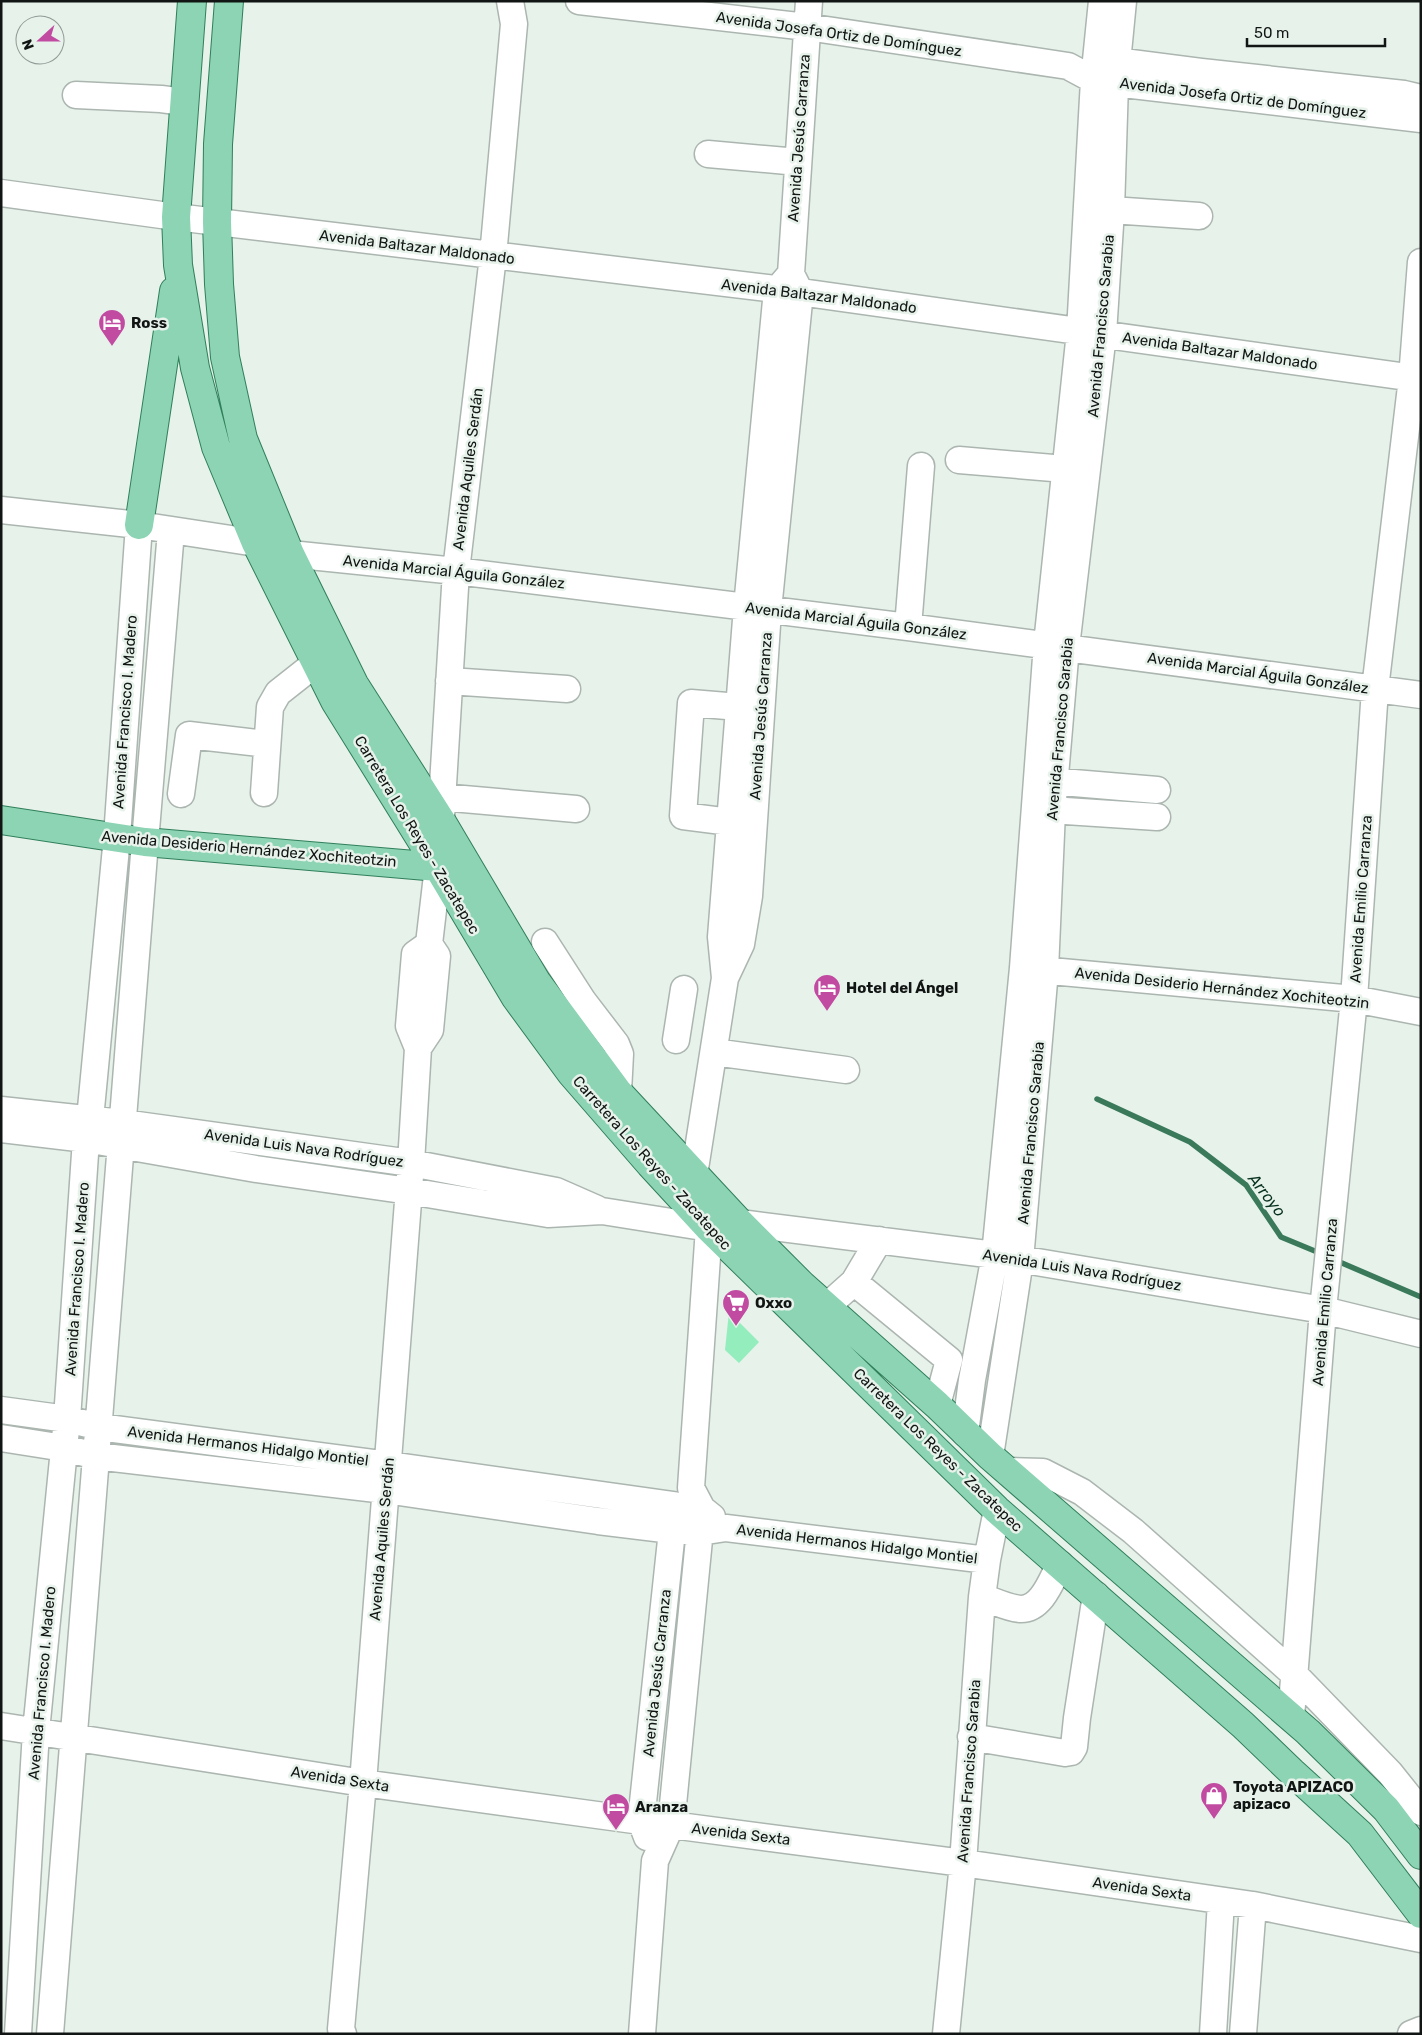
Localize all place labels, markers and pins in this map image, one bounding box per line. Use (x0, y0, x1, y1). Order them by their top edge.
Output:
hotel icon: Ross (97, 308, 127, 347)
place label: Ross (131, 314, 167, 332)
hotel icon: Hotel del Ángel (812, 973, 842, 1012)
place label: Hotel del Ángel (846, 979, 958, 997)
supermarket icon: Oxxo (721, 1288, 751, 1327)
place label: Oxxo (755, 1294, 792, 1312)
place label: Toyota APIZACO apizaco (1233, 1778, 1354, 1813)
shop icon: Toyota APIZACO apizaco (1199, 1781, 1229, 1820)
hotel icon: Aranza (601, 1792, 631, 1831)
place label: Aranza (635, 1798, 688, 1816)

